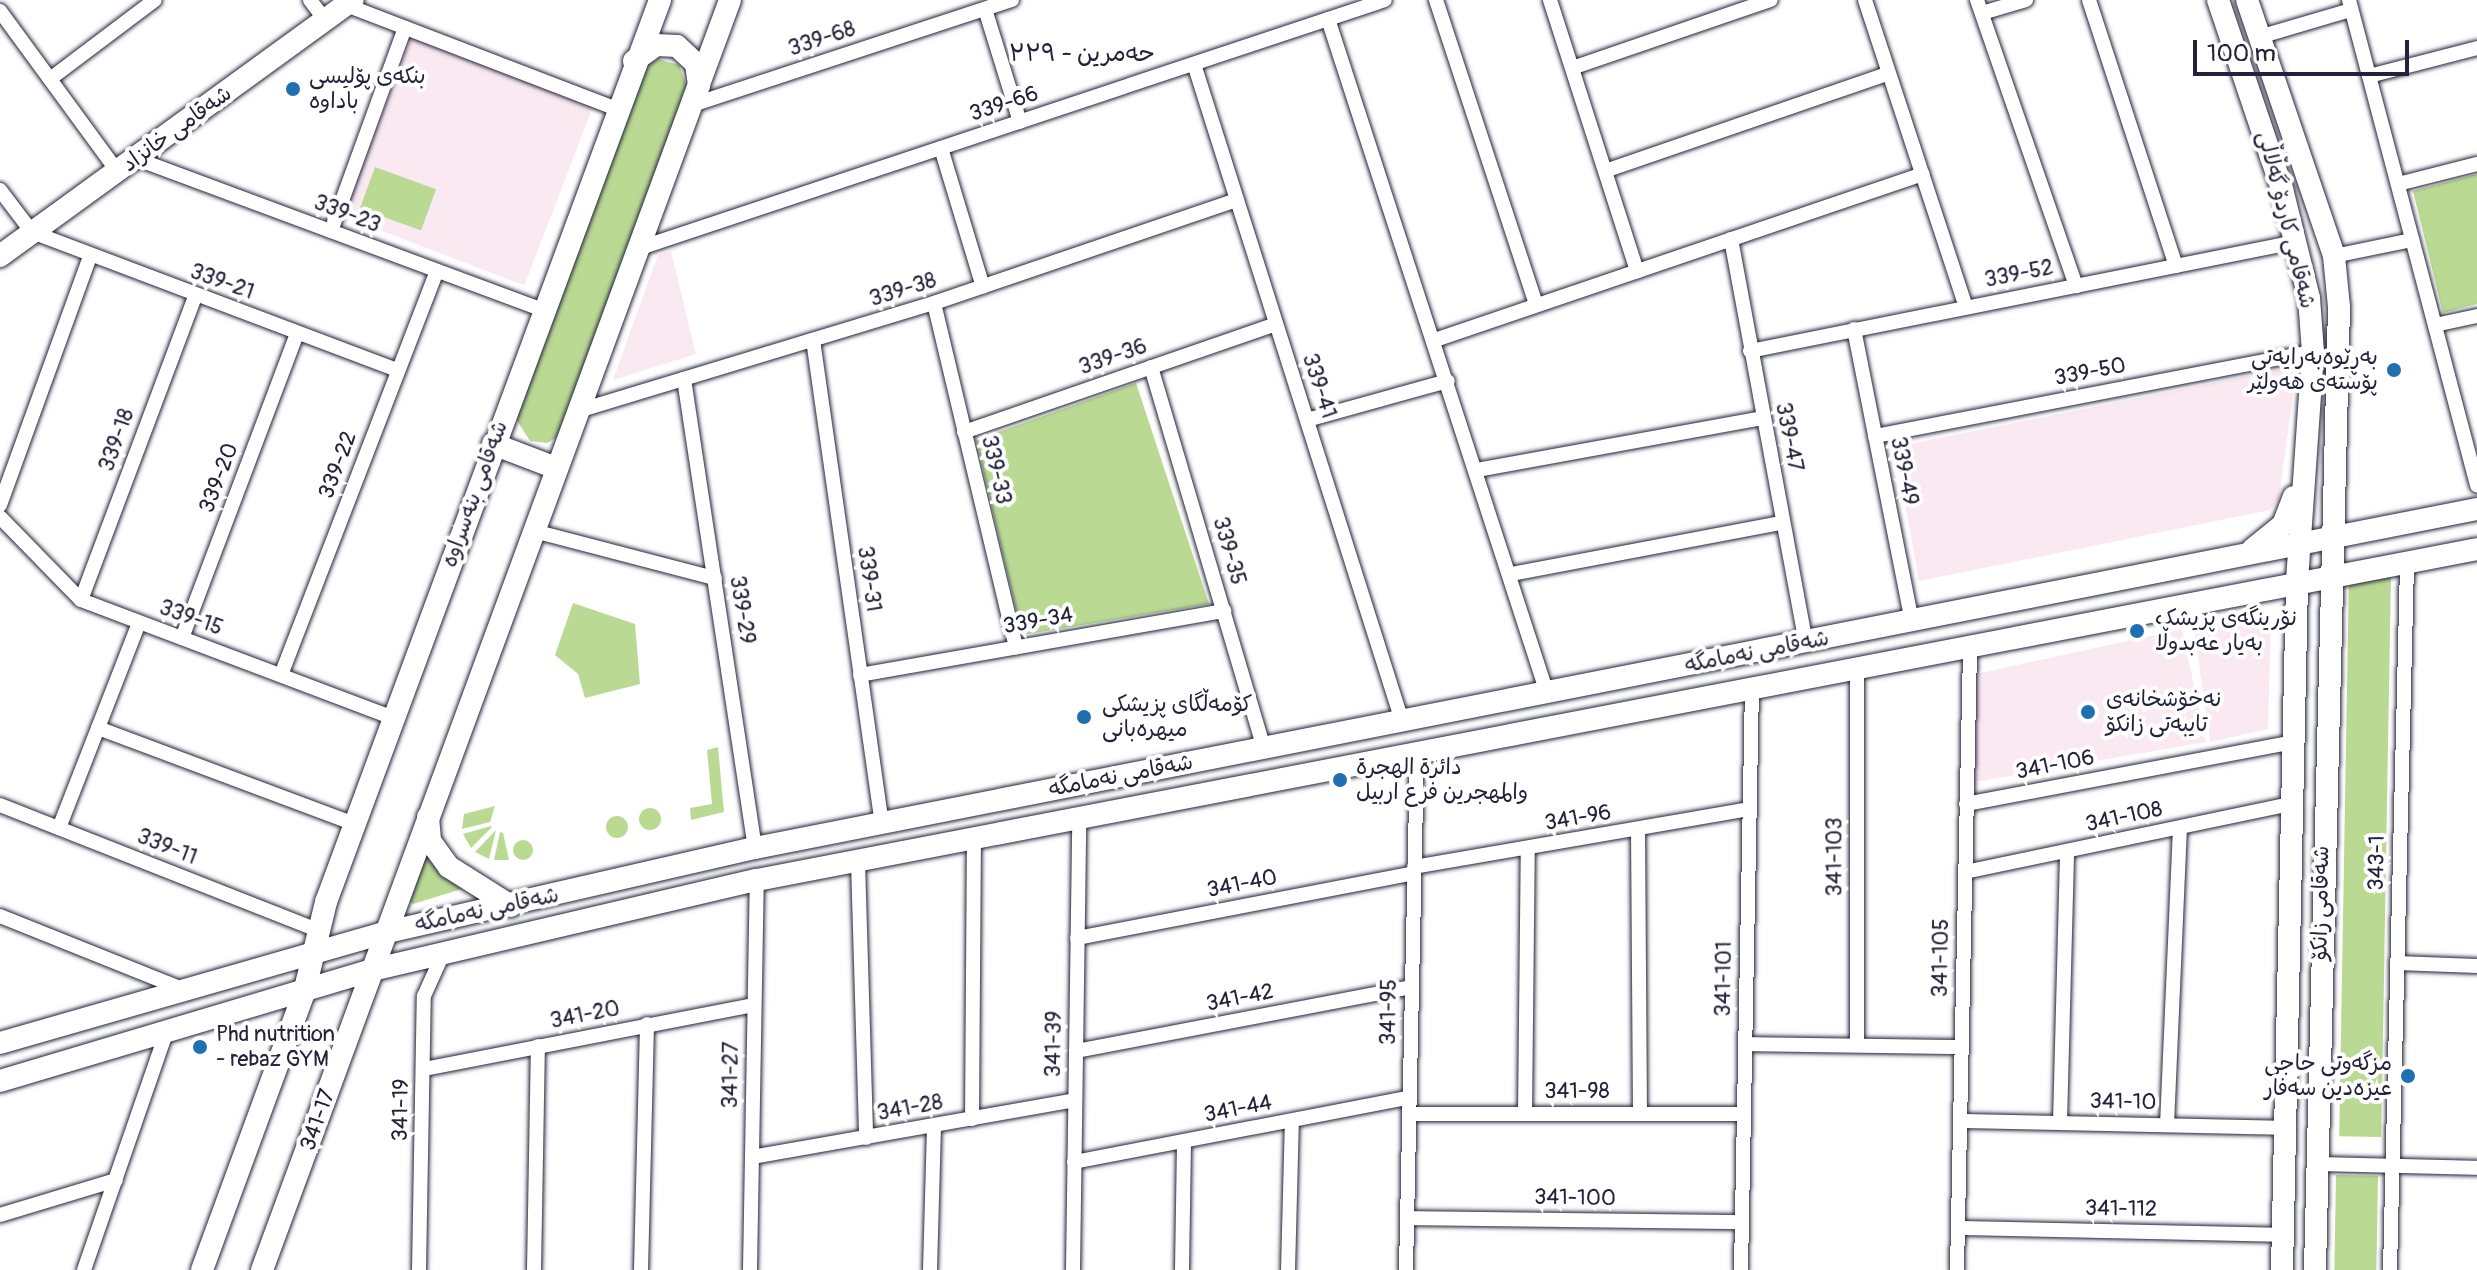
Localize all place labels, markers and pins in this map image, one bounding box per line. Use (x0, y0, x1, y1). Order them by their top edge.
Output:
place label: بنکەی پۆلیسی باداوە (309, 63, 426, 114)
marker: بنکەی پۆلیسی باداوە (284, 80, 302, 98)
place label: بەڕێوەبەرایەتی پۆستەی هەولێر (2248, 344, 2378, 396)
marker: بەڕێوەبەرایەتی پۆستەی هەولێر (2385, 361, 2403, 379)
place label: نۆرینگەی پزیشک بەیار عەبدوڵا (2155, 605, 2297, 656)
marker: نۆرینگەی پزیشک بەیار عەبدوڵا (2126, 620, 2148, 642)
place label: نەخۆشخانەی تایبەتی زانکۆ (2106, 686, 2221, 738)
place label: کۆمەڵگای پزیشکی میهرەبانی (1102, 691, 1252, 742)
marker: نەخۆشخانەی تایبەتی زانکۆ (2077, 701, 2099, 723)
marker: کۆمەڵگای پزیشکی میهرەبانی (1073, 706, 1095, 728)
place label: دائرة الهجرة والمهجرين فرع اربيل (1356, 754, 1528, 806)
marker: دائرة الهجرة والمهجرين فرع اربيل (1331, 771, 1349, 789)
place label: Phd nutrition - rebaz GYM (216, 1021, 335, 1072)
marker: Phd nutrition - rebaz GYM (191, 1038, 209, 1056)
place label: مزگەوتی حاجی عیزەدین سەفار (2264, 1050, 2392, 1102)
marker: مزگەوتی حاجی عیزەدین سەفار (2399, 1067, 2417, 1085)

